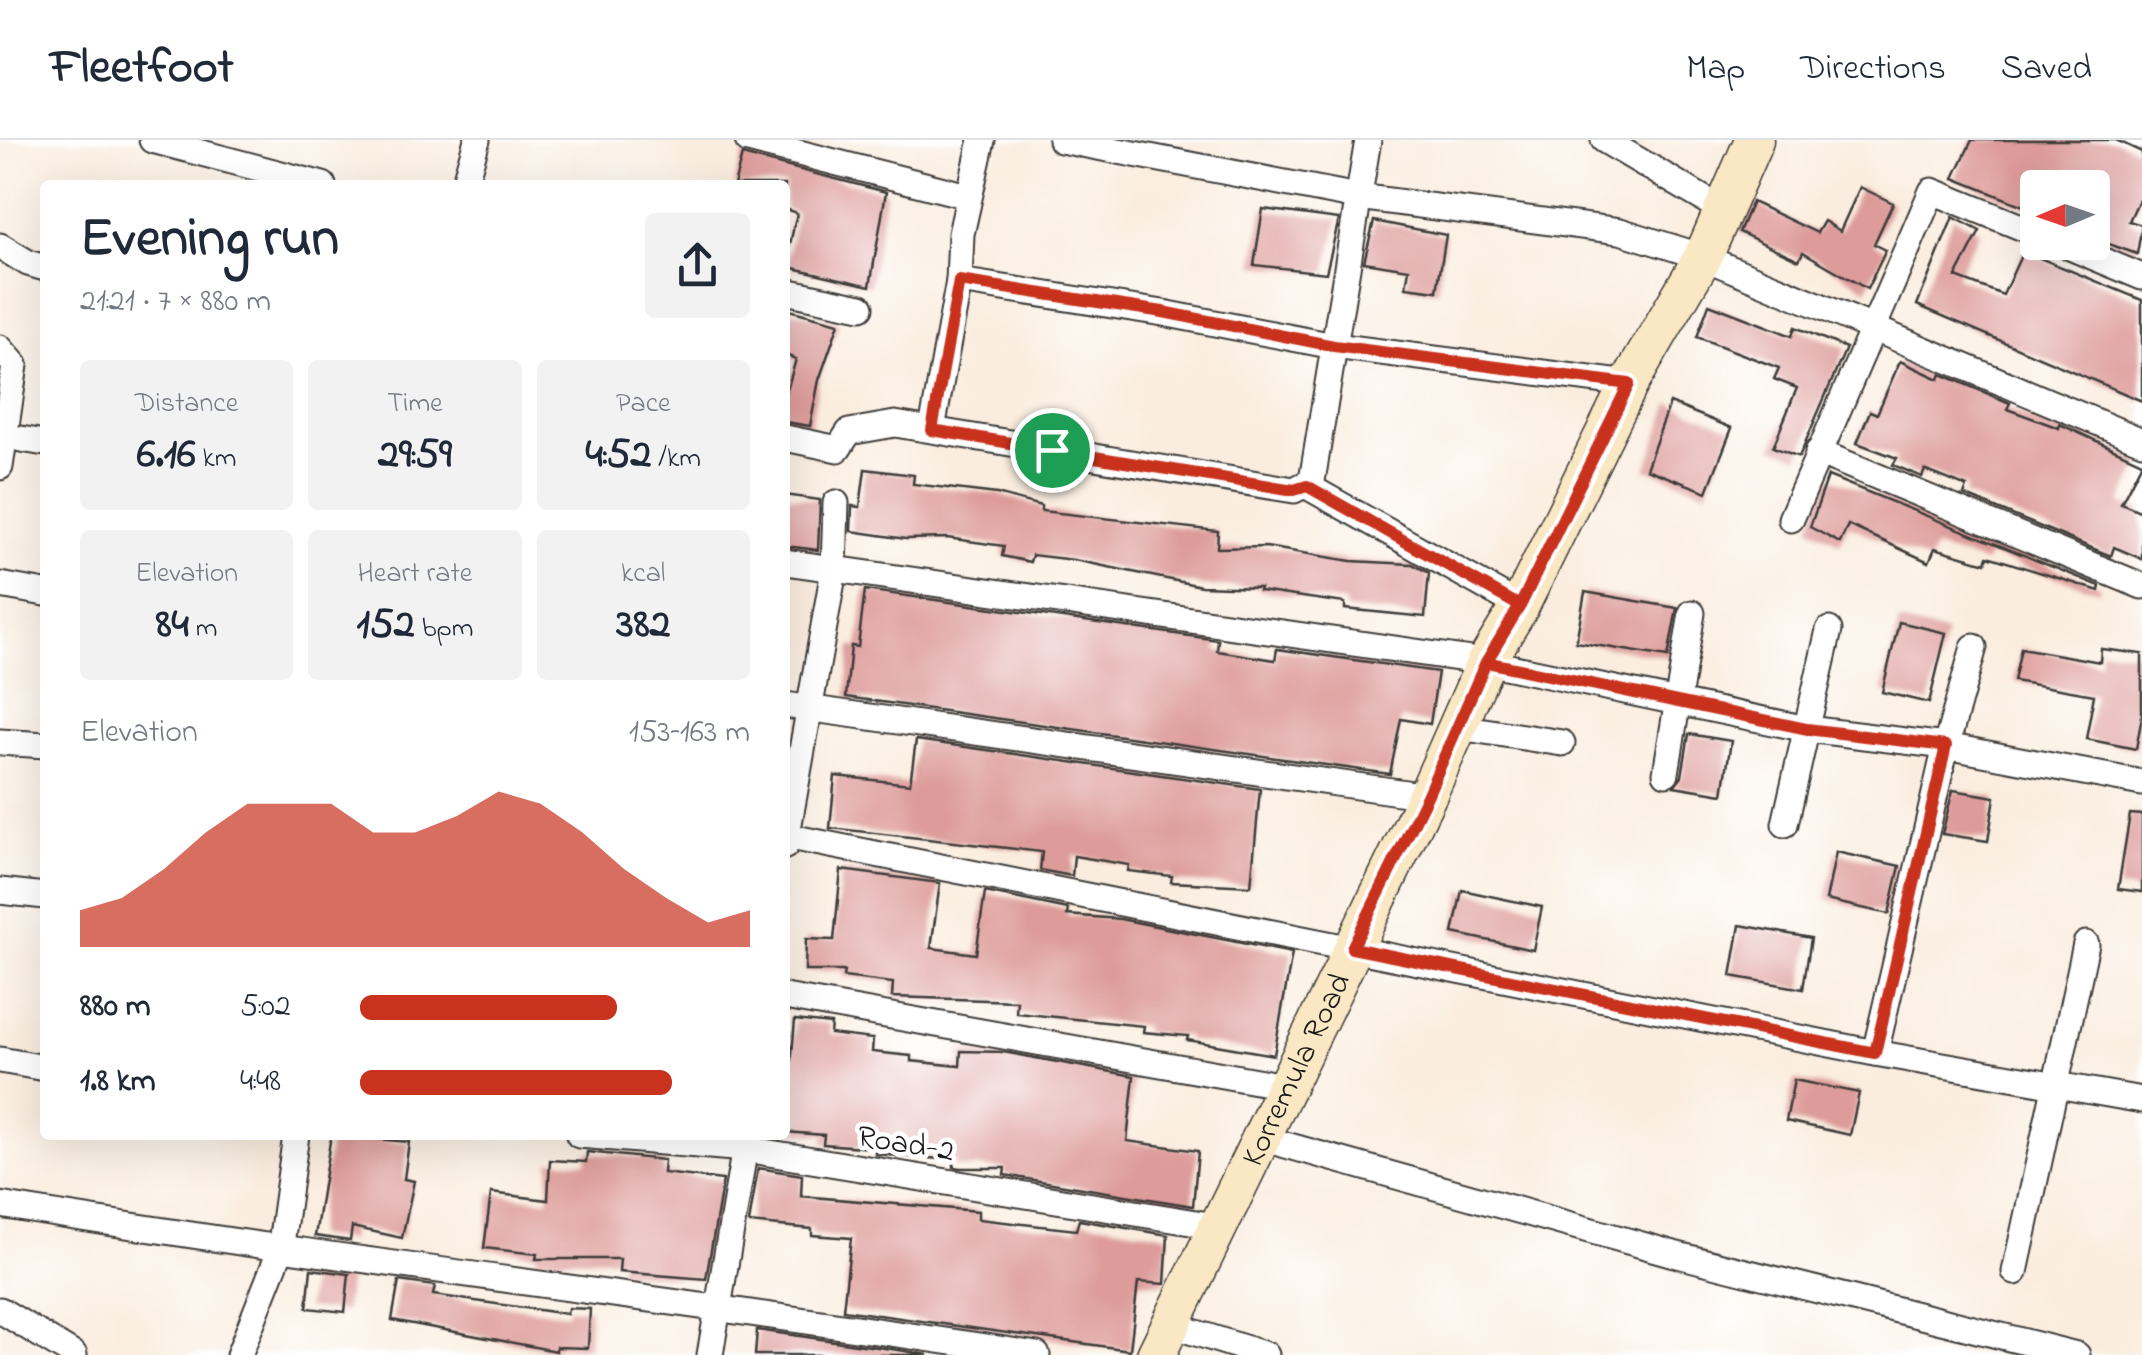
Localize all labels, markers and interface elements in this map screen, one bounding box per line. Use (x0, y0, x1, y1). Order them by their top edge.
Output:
text: Fleetfoot (50, 34, 234, 104)
text: Map (1686, 44, 1745, 95)
text: Directions (1800, 44, 1946, 95)
text: Saved (2001, 44, 2092, 95)
north arrow (2020, 170, 2110, 260)
map controls (2020, 170, 2110, 260)
text: Evening run (80, 201, 339, 281)
button: share (645, 213, 750, 318)
text: 21:21 · 7 × 880 m (80, 279, 271, 326)
text: Distance (135, 384, 238, 425)
text: Time (387, 384, 443, 425)
text: Pace (616, 384, 671, 425)
pin (1010, 408, 1095, 493)
icon: arrive (1025, 423, 1080, 478)
text: 6.16 (137, 425, 196, 486)
text: 29:59 (378, 425, 452, 486)
text: 4:52 (586, 425, 651, 486)
text: km (196, 439, 237, 480)
text: /km (651, 439, 701, 480)
text: Elevation (135, 554, 238, 595)
text: Heart rate (358, 554, 472, 595)
text: kcal (621, 554, 666, 595)
text: 84 (156, 595, 189, 656)
text: 152 (356, 595, 415, 656)
text: 382 (616, 595, 670, 656)
text: m (189, 609, 218, 650)
text: bpm (415, 609, 474, 650)
text: Elevation (80, 710, 198, 757)
text: 153–163 m (629, 710, 750, 757)
street label: Korremula Road (1231, 966, 1365, 1175)
text: 880 m (80, 984, 151, 1031)
text: 5:02 (240, 984, 291, 1031)
text: 1.8 km (80, 1059, 156, 1106)
text: 4:48 (240, 1059, 281, 1106)
street label: Road-2 (854, 1115, 957, 1176)

